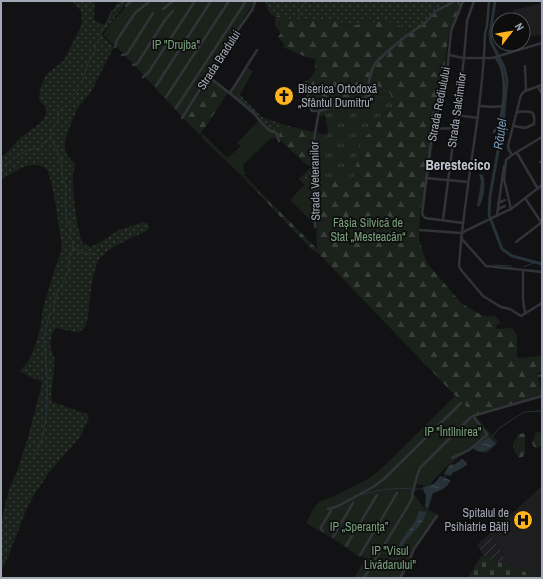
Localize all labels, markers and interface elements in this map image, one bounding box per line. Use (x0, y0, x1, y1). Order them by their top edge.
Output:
north arrow (491, 12, 531, 52)
text: N (512, 20, 527, 33)
street label: Strada Bradului (194, 27, 244, 93)
park label: IP "Drujba" (152, 37, 200, 53)
street label: Strada Rediulului (424, 65, 454, 143)
street label: Strada Salcîmilor (444, 71, 470, 148)
place label: Biserica Ortodoxă „Sfântul Dumitru” (298, 81, 378, 111)
church icon: Biserica Ortodoxă „Sfântul Dumitru” (273, 85, 295, 107)
water label: Răuțel (489, 117, 511, 150)
street label: Strada Veteranilor (306, 140, 324, 221)
district label: Berestecico (425, 156, 491, 174)
park label: Fâșia Silvică de Stat „Mesteacăn“ (331, 215, 405, 245)
park label: IP "Întîlnirea" (424, 424, 482, 440)
place label: Spitalul de Psihiatrie Bălți (444, 505, 509, 535)
hospital icon: Spitalul de Psihiatrie Bălți (512, 509, 534, 531)
park label: IP „Speranța” (330, 519, 389, 535)
park label: IP "Visul Livădarului" (364, 543, 417, 573)

